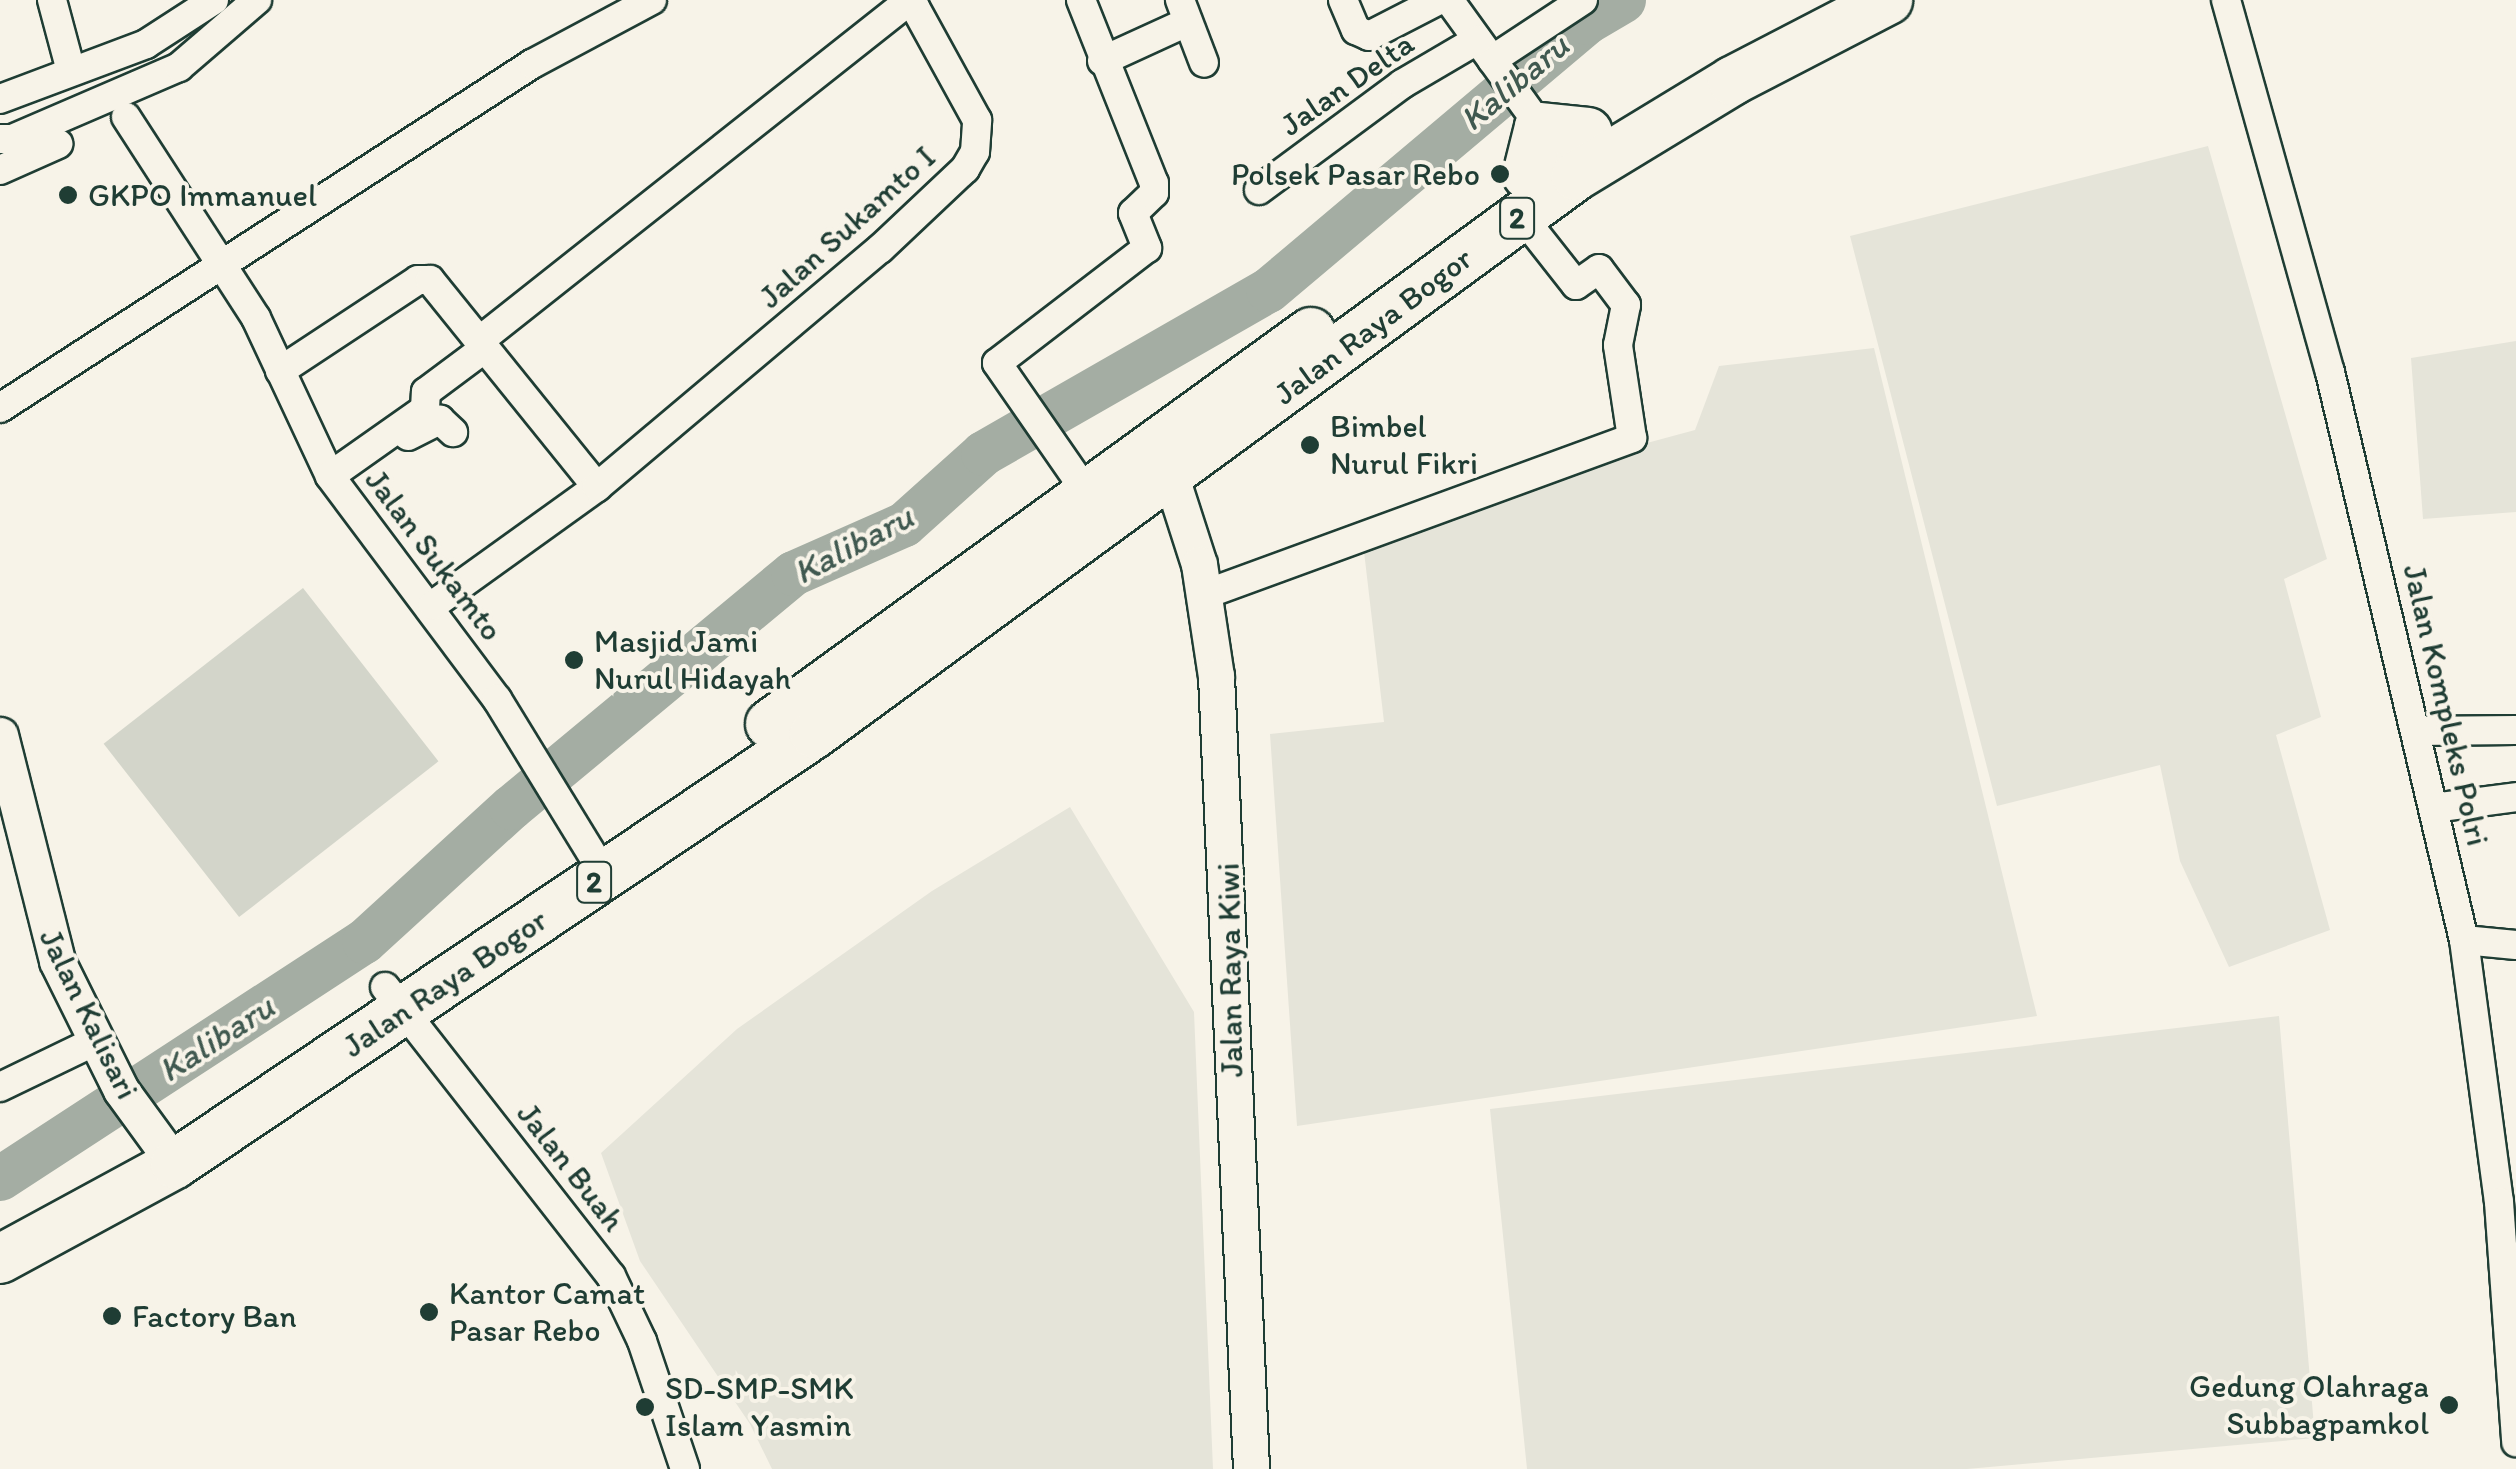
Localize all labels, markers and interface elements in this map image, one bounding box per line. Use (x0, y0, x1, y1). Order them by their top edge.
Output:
street label: Jalan Delta (1273, 24, 1421, 144)
water label: Kalibaru (1451, 24, 1577, 140)
street label: Jalan Sukamto I (752, 139, 942, 315)
place label: Polsek Pasar Rebo (1234, 155, 1480, 193)
marker: Polsek Pasar Rebo (1489, 163, 1511, 185)
place label: GKPO Immanuel (88, 176, 321, 214)
marker: GKPO Immanuel (57, 184, 79, 206)
road number: 2 (1497, 193, 1537, 243)
street label: Jalan Raya Bogor (1267, 240, 1479, 412)
place label: Bimbel Nurul Fikri (1330, 408, 1477, 483)
marker: Bimbel Nurul Fikri (1299, 434, 1321, 456)
street label: Jalan Sukamto (358, 463, 510, 647)
water label: Kalibaru (786, 495, 920, 593)
street label: Jalan Kompleks Polri (2395, 562, 2497, 848)
place label: Masjid Jami Nurul Hidayah (594, 623, 792, 698)
marker: Masjid Jami Nurul Hidayah (563, 649, 585, 671)
road number: 2 (574, 857, 614, 907)
street label: Jalan Raya Kiwi (1209, 863, 1251, 1077)
street label: Jalan Raya Bogor (336, 901, 554, 1065)
street label: Jalan Kalisari (31, 922, 147, 1106)
water label: Kalibaru (150, 985, 282, 1091)
street label: Jalan Buah (509, 1095, 633, 1239)
place label: Kantor Camat Pasar Rebo (449, 1275, 644, 1350)
place label: Factory Ban (132, 1297, 298, 1335)
marker: Kantor Camat Pasar Rebo (418, 1301, 440, 1323)
marker: Factory Ban (101, 1305, 123, 1327)
place label: Gedung Olahraga Subbagpamkol (2189, 1368, 2429, 1443)
place label: SD-SMP-SMK Islam Yasmin (665, 1370, 853, 1445)
marker: Gedung Olahraga Subbagpamkol (2438, 1394, 2460, 1416)
marker: SD-SMP-SMK Islam Yasmin (634, 1396, 656, 1418)

